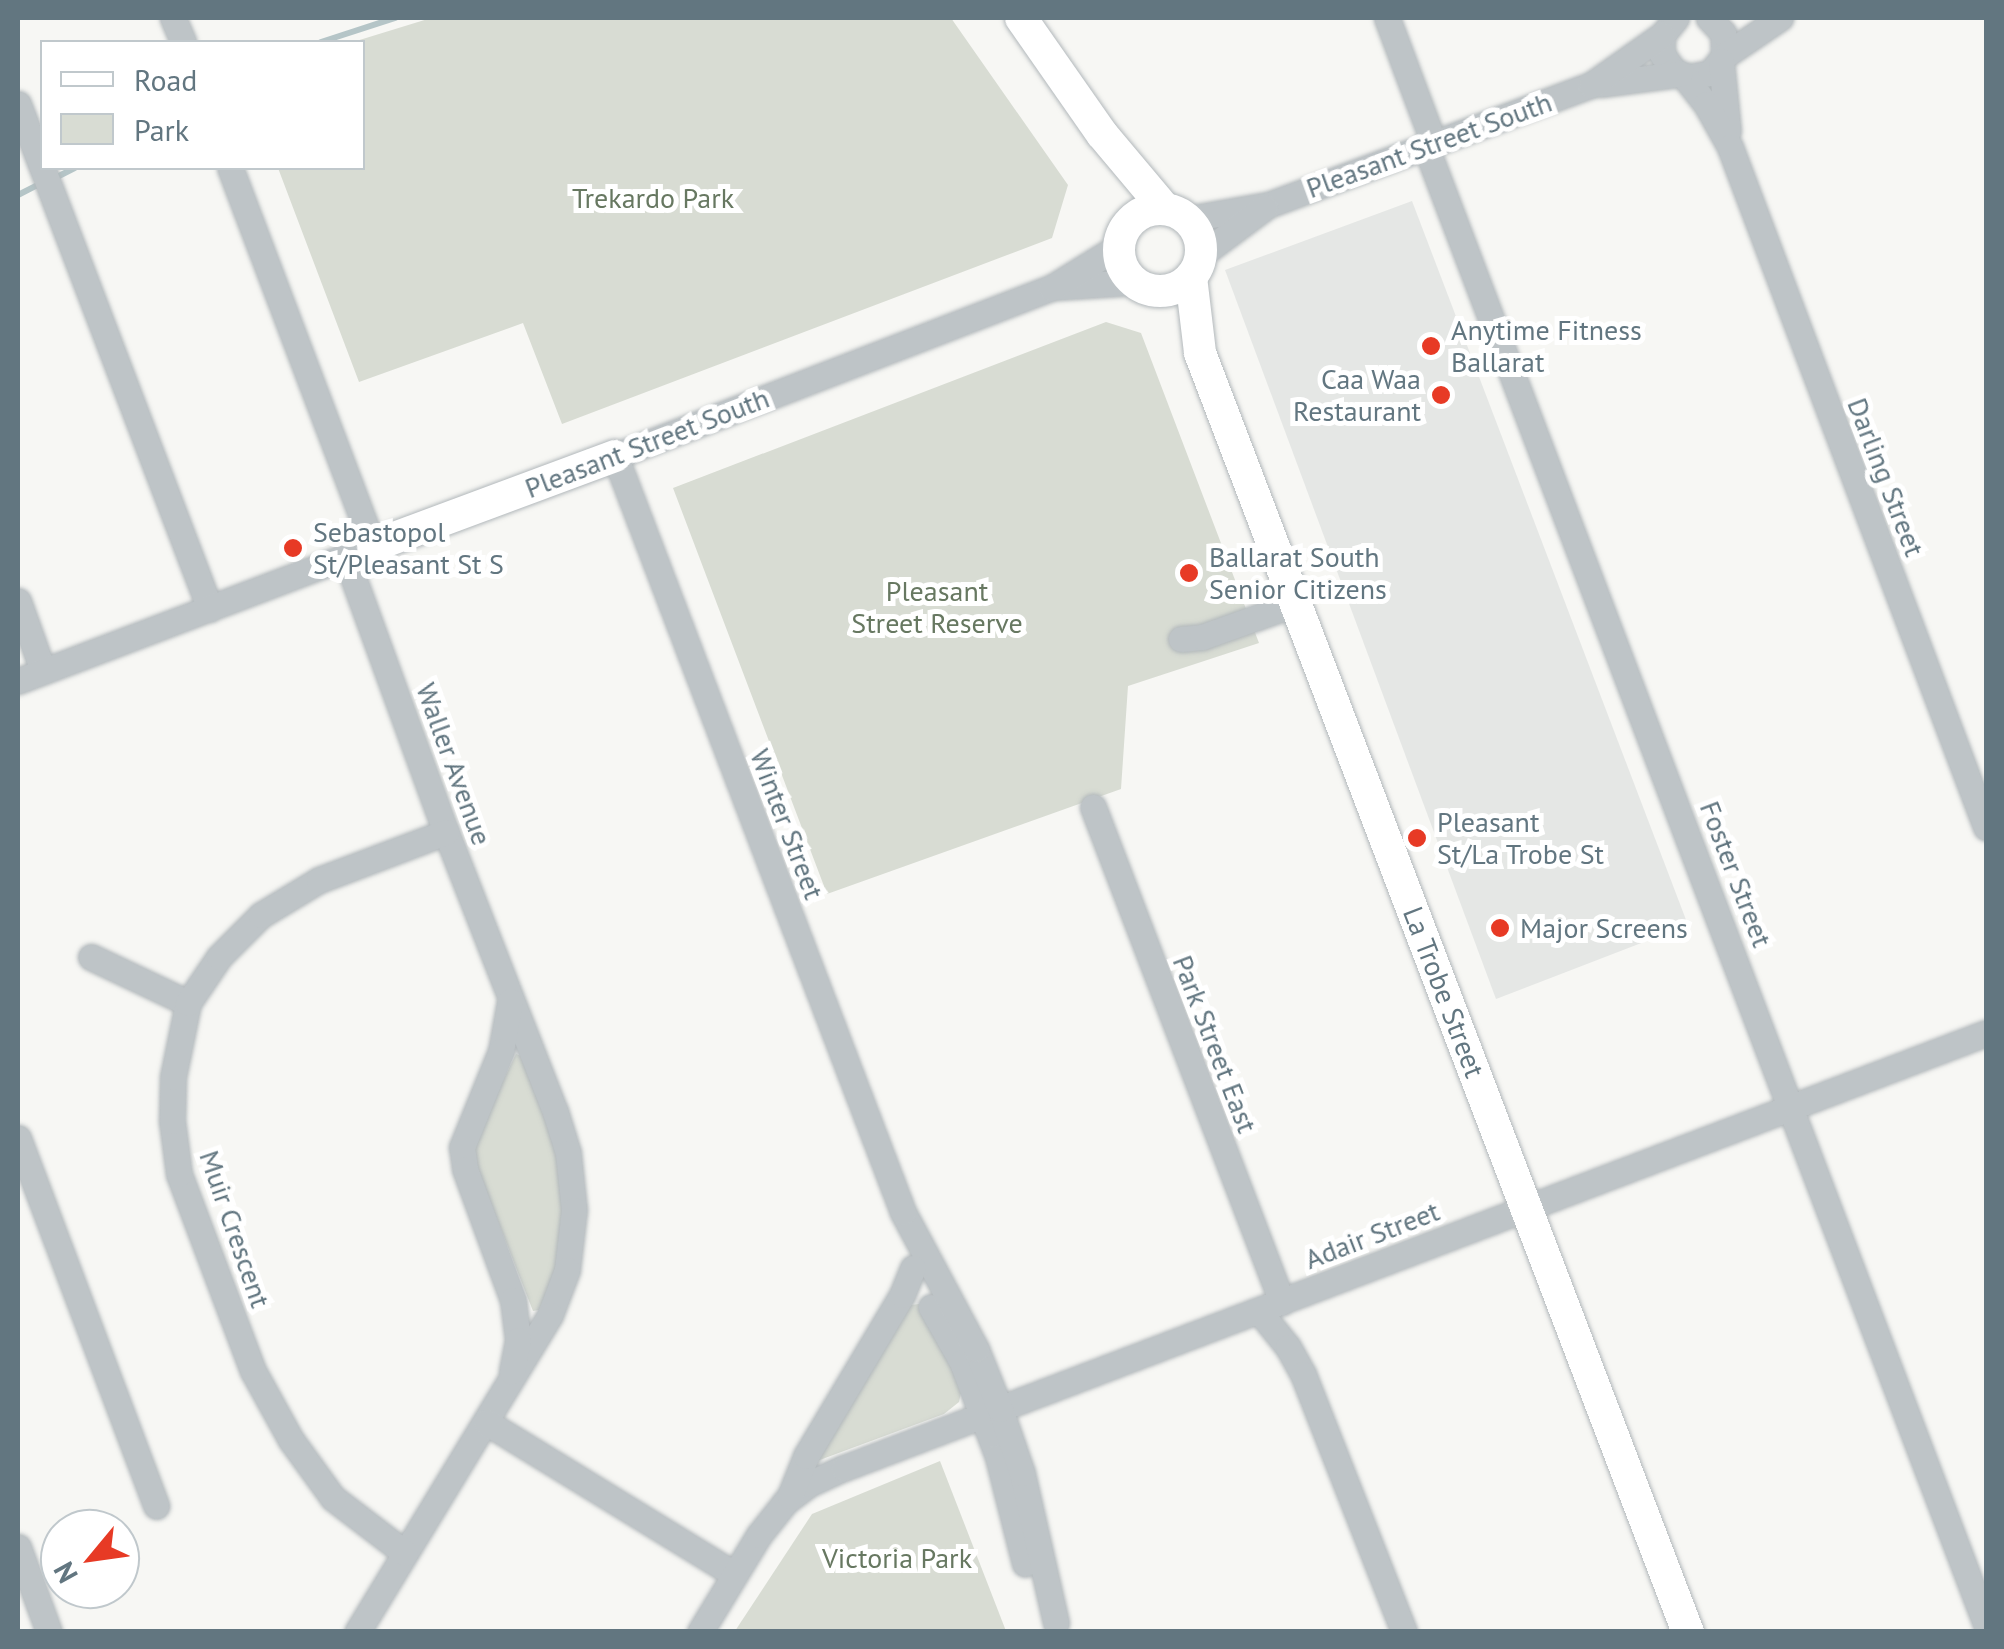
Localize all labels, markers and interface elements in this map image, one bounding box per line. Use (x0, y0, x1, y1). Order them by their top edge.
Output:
legend (40, 40, 365, 170)
text: Road (134, 60, 198, 99)
street label: Pleasant Street South (1302, 85, 1556, 205)
text: Park (134, 110, 189, 149)
park label: Trekardo Park (572, 181, 734, 215)
place label: Anytime Fitness Ballarat (1451, 313, 1642, 379)
marker: Anytime Fitness Ballarat (1420, 335, 1442, 357)
place label: Caa Waa Restaurant (1293, 362, 1421, 428)
street label: Pleasant Street South (520, 381, 774, 505)
marker: Caa Waa Restaurant (1430, 384, 1452, 406)
street label: Darling Street (1840, 393, 1932, 561)
place label: Sebastopol St/Pleasant St S (313, 515, 504, 581)
marker: Sebastopol St/Pleasant St S (282, 537, 304, 559)
place label: Ballarat South Senior Citizens (1209, 540, 1387, 606)
marker: Ballarat South Senior Citizens (1178, 562, 1200, 584)
park label: Pleasant Street Reserve (851, 574, 1023, 640)
street label: Waller Avenue (409, 678, 499, 850)
street label: Winter Street (743, 744, 831, 904)
street label: Foster Street (1693, 796, 1779, 952)
place label: Pleasant St/La Trobe St (1437, 805, 1605, 871)
marker: Pleasant St/La Trobe St (1406, 827, 1428, 849)
street label: La Trobe Street (1396, 902, 1492, 1082)
place label: Major Screens (1520, 911, 1688, 945)
marker: Major Screens (1489, 917, 1511, 939)
street label: Park Street East (1166, 950, 1264, 1138)
street label: Muir Crescent (192, 1146, 278, 1312)
street label: Adair Street (1300, 1194, 1444, 1276)
north arrow (40, 1509, 140, 1609)
park label: Victoria Park (822, 1541, 972, 1575)
text: N (44, 1556, 86, 1590)

